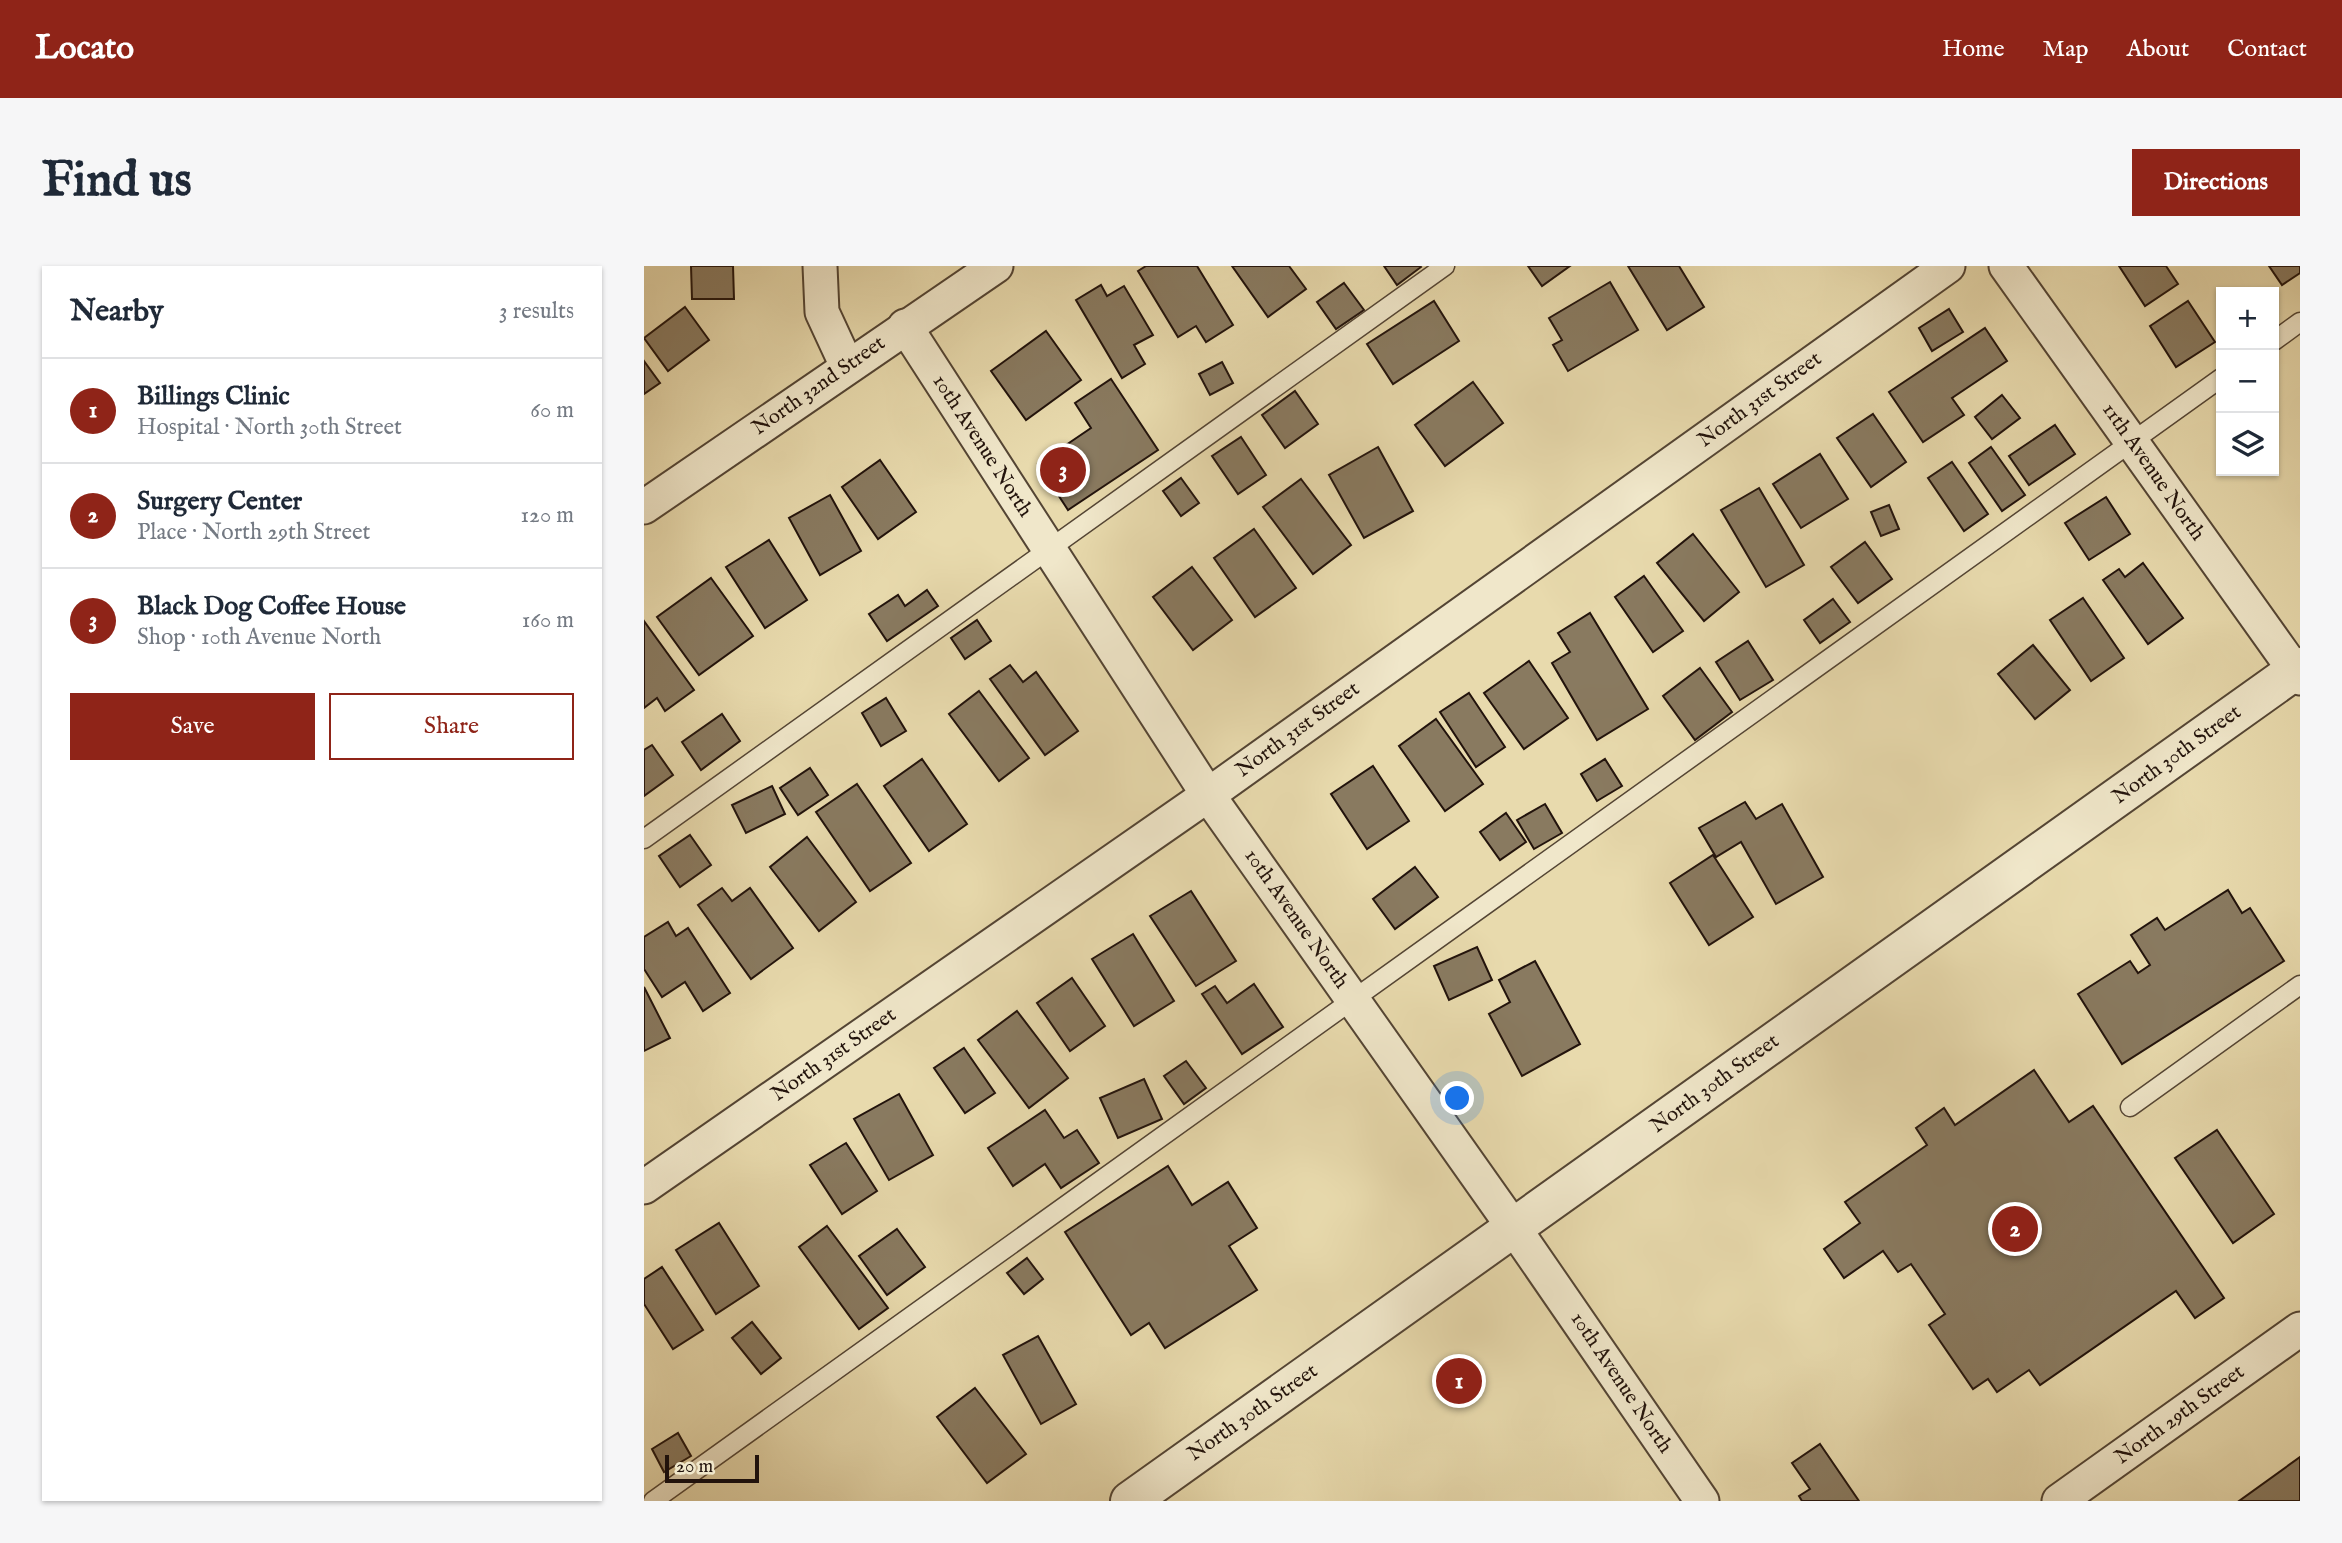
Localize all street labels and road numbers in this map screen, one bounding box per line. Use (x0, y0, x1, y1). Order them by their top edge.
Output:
street label: North 32nd Street (747, 330, 891, 442)
street label: North 31st Street (1693, 346, 1827, 454)
street label: 10th Avenue North (926, 370, 1038, 522)
street label: 11th Avenue North (2095, 398, 2211, 546)
street label: North 31st Street (1231, 676, 1365, 784)
street label: North 30th Street (2107, 699, 2247, 811)
street label: 10th Avenue North (1238, 844, 1354, 994)
street label: North 31st Street (766, 1002, 902, 1108)
street label: North 30th Street (1645, 1028, 1785, 1140)
street label: 10th Avenue North (1564, 1307, 1678, 1459)
street label: North 30th Street (1183, 1358, 1323, 1468)
street label: North 29th Street (2110, 1359, 2250, 1471)

